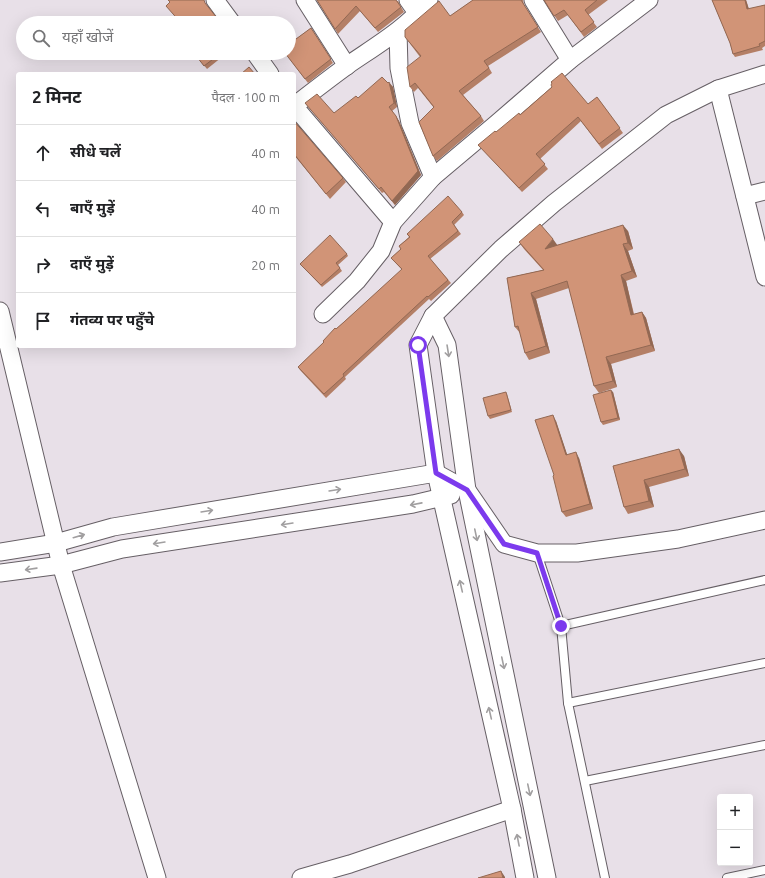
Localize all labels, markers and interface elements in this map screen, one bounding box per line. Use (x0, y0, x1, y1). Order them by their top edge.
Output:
search box (16, 16, 296, 60)
icon: search (30, 27, 52, 49)
text: यहाँ खोजें (62, 28, 113, 45)
text: 2 मिनट (32, 87, 81, 106)
text: पैदल · 100 m (212, 90, 280, 104)
icon: ahead (32, 142, 54, 164)
text: सीधे चलें (70, 143, 121, 160)
text: 40 m (251, 146, 280, 160)
icon: left (32, 198, 54, 220)
text: बाएँ मुड़ें (70, 199, 115, 216)
text: 40 m (251, 202, 280, 216)
icon: right (32, 254, 54, 276)
text: दाएँ मुड़ें (70, 255, 114, 272)
text: 20 m (251, 258, 280, 272)
icon: arrive (32, 310, 54, 332)
text: गंतव्य पर पहुँचे (70, 311, 154, 328)
route start (409, 336, 427, 354)
one-way arrow (444, 345, 452, 358)
one-way arrow (328, 486, 341, 494)
one-way arrow (410, 500, 423, 508)
one-way arrow (200, 507, 213, 515)
one-way arrow (281, 520, 294, 528)
one-way arrow (473, 528, 481, 541)
one-way arrow (73, 532, 86, 540)
one-way arrow (153, 539, 166, 547)
one-way arrow (25, 565, 38, 573)
one-way arrow (457, 580, 465, 593)
route end (552, 617, 570, 635)
one-way arrow (499, 656, 507, 669)
one-way arrow (486, 707, 494, 720)
one-way arrow (525, 783, 533, 796)
map controls (717, 794, 753, 866)
button: + (717, 794, 753, 830)
button: − (717, 830, 753, 866)
one-way arrow (513, 834, 521, 847)

